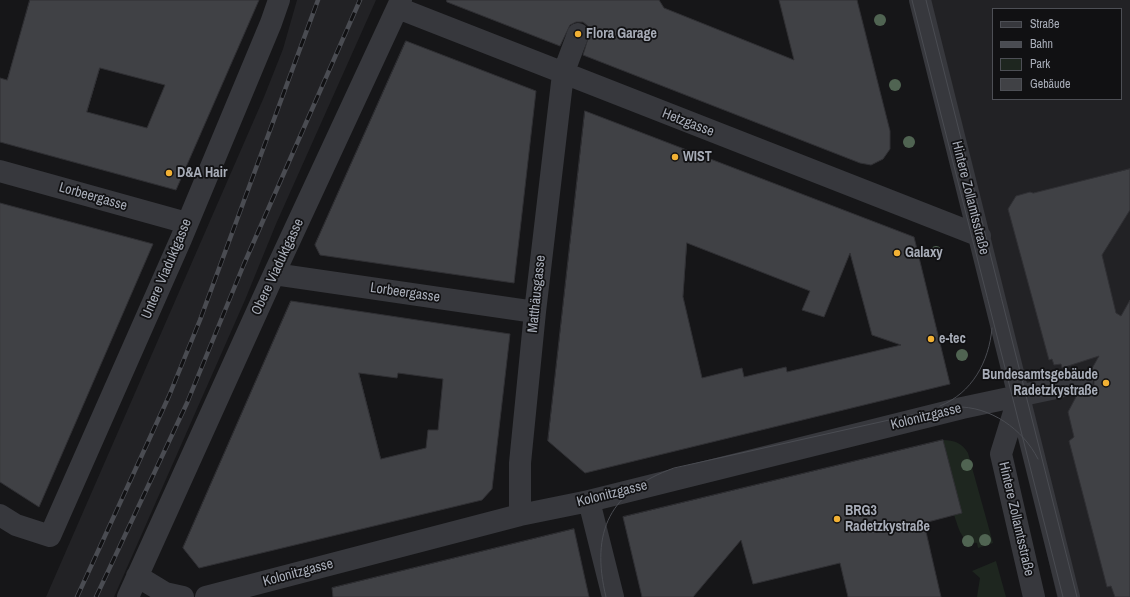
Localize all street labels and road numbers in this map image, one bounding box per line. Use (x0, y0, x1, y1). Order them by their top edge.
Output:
street label: Hetzgasse (660, 105, 716, 141)
street label: Hintere Zollamtsstraße (948, 139, 992, 257)
street label: Lorbeergasse (57, 179, 129, 215)
street label: Untere Viaduktgasse (138, 216, 196, 322)
street label: Obere Viaduktgasse (248, 216, 308, 318)
street label: Matthäusgasse (525, 254, 549, 334)
street label: Lorbeergasse (369, 280, 441, 306)
street label: Kolonitzgasse (889, 400, 963, 434)
street label: Hintere Zollamtsstraße (995, 460, 1037, 578)
street label: Kolonitzgasse (575, 477, 649, 511)
street label: Kolonitzgasse (261, 556, 335, 590)

